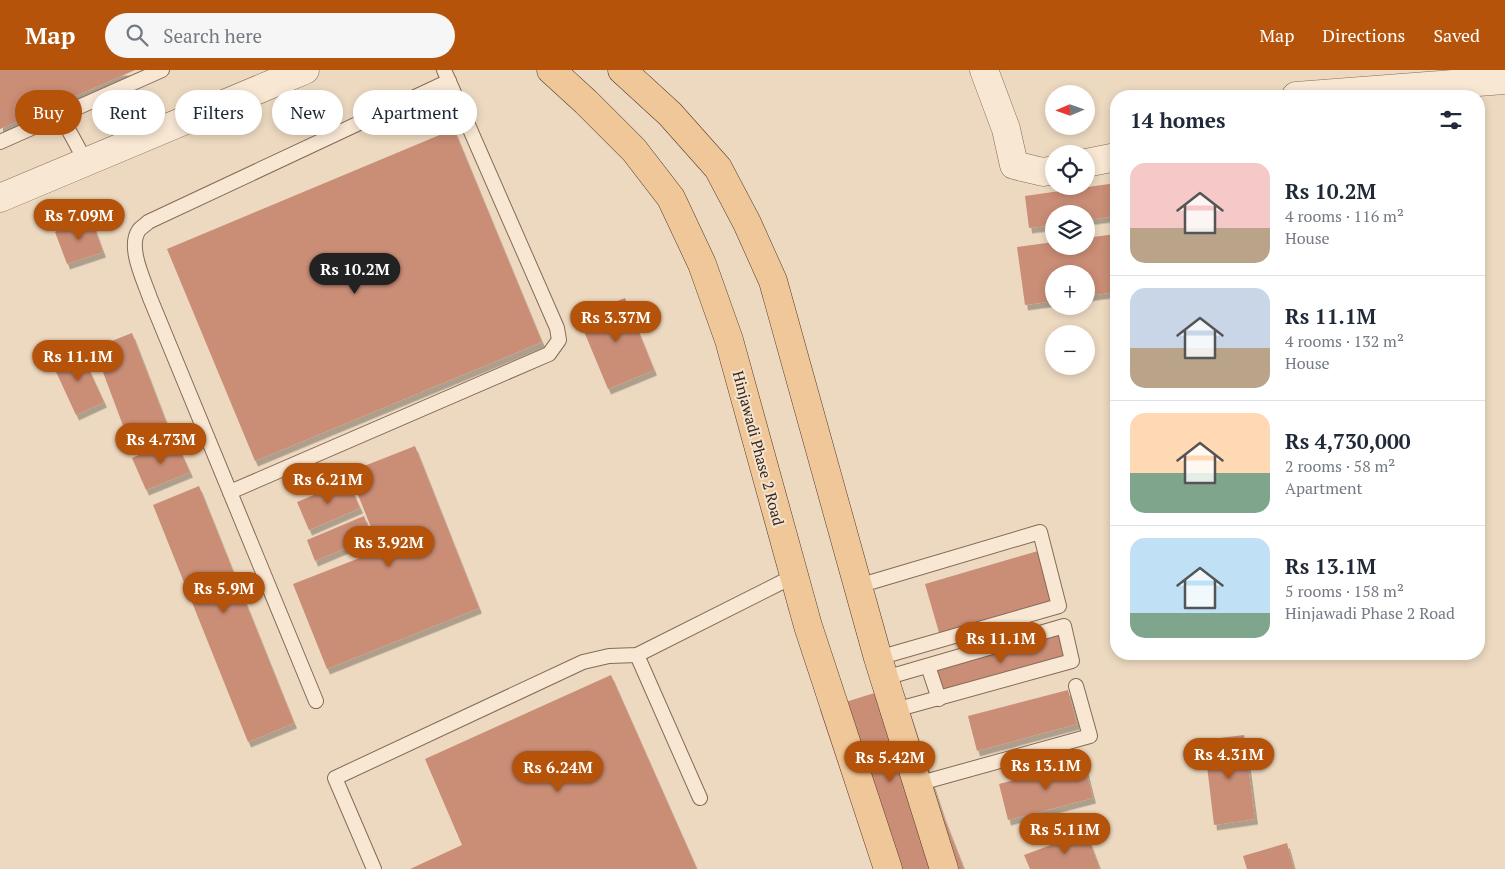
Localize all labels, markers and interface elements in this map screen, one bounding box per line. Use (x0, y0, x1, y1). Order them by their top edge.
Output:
search box (105, 13, 455, 58)
text: Map (25, 19, 75, 51)
icon: search (123, 21, 151, 49)
text: Search here (163, 23, 262, 48)
text: Map (1259, 23, 1294, 47)
text: Directions (1322, 23, 1405, 47)
text: Saved (1433, 23, 1480, 47)
north arrow (1045, 85, 1095, 135)
map controls (1045, 85, 1095, 375)
chip: Buy (15, 90, 82, 135)
chip: Rent (92, 90, 165, 135)
chip: Filters (175, 90, 262, 135)
chip: New (272, 90, 343, 135)
chip: Apartment (353, 90, 477, 135)
text: 14 homes (1130, 106, 1226, 134)
icon: filters (1437, 106, 1465, 134)
button: locate (1045, 145, 1095, 195)
text: Rs 10.2M (1285, 177, 1376, 205)
icon: home (1170, 183, 1230, 243)
pin: Rs 7.09M (27, 198, 131, 241)
text: Rs 7.09M (45, 204, 113, 226)
button: layers (1045, 205, 1095, 255)
text: 4 rooms · 116 m² (1285, 205, 1404, 227)
text: House (1285, 227, 1330, 249)
pin: Rs 10.2M (303, 252, 407, 295)
text: Rs 10.2M (320, 258, 390, 280)
button: + (1045, 265, 1095, 315)
pin: Rs 3.37M (564, 300, 668, 343)
text: Rs 11.1M (1285, 302, 1376, 330)
text: Rs 3.37M (581, 306, 651, 328)
icon: home (1170, 308, 1230, 368)
button: − (1045, 325, 1095, 375)
text: 4 rooms · 132 m² (1285, 330, 1404, 352)
pin: Rs 11.1M (26, 340, 130, 382)
text: Rs 11.1M (43, 345, 113, 367)
text: House (1285, 352, 1330, 374)
street label: Hinjawadi Phase 2 Road (729, 368, 789, 528)
pin: Rs 4.73M (109, 422, 213, 465)
text: Rs 4,730,000 (1285, 427, 1411, 455)
text: Rs 4.73M (126, 428, 196, 450)
icon: home (1170, 433, 1230, 493)
text: 2 rooms · 58 m² (1285, 455, 1395, 477)
pin: Rs 6.21M (276, 462, 380, 505)
text: Rs 6.21M (293, 468, 363, 490)
text: Apartment (1285, 477, 1362, 499)
pin: Rs 3.92M (337, 526, 441, 568)
text: Rs 3.92M (354, 531, 424, 553)
text: Rs 13.1M (1285, 552, 1376, 580)
icon: home (1170, 558, 1230, 618)
pin: Rs 5.9M (178, 572, 270, 614)
text: Rs 5.9M (194, 577, 254, 599)
text: 5 rooms · 158 m² (1285, 580, 1404, 602)
text: Hinjawadi Phase 2 Road (1285, 602, 1455, 624)
pin: Rs 11.1M (949, 622, 1053, 664)
text: Rs 11.1M (966, 627, 1036, 649)
pin: Rs 4.31M (1177, 738, 1281, 780)
pin: Rs 5.42M (838, 740, 942, 783)
text: Rs 4.31M (1194, 743, 1264, 765)
text: Rs 5.42M (855, 746, 925, 768)
pin: Rs 13.1M (994, 748, 1098, 791)
pin: Rs 6.24M (506, 750, 610, 793)
text: Rs 13.1M (1011, 754, 1081, 776)
text: Rs 6.24M (523, 756, 593, 778)
pin: Rs 5.11M (1013, 812, 1117, 855)
text: Rs 5.11M (1030, 818, 1100, 840)

